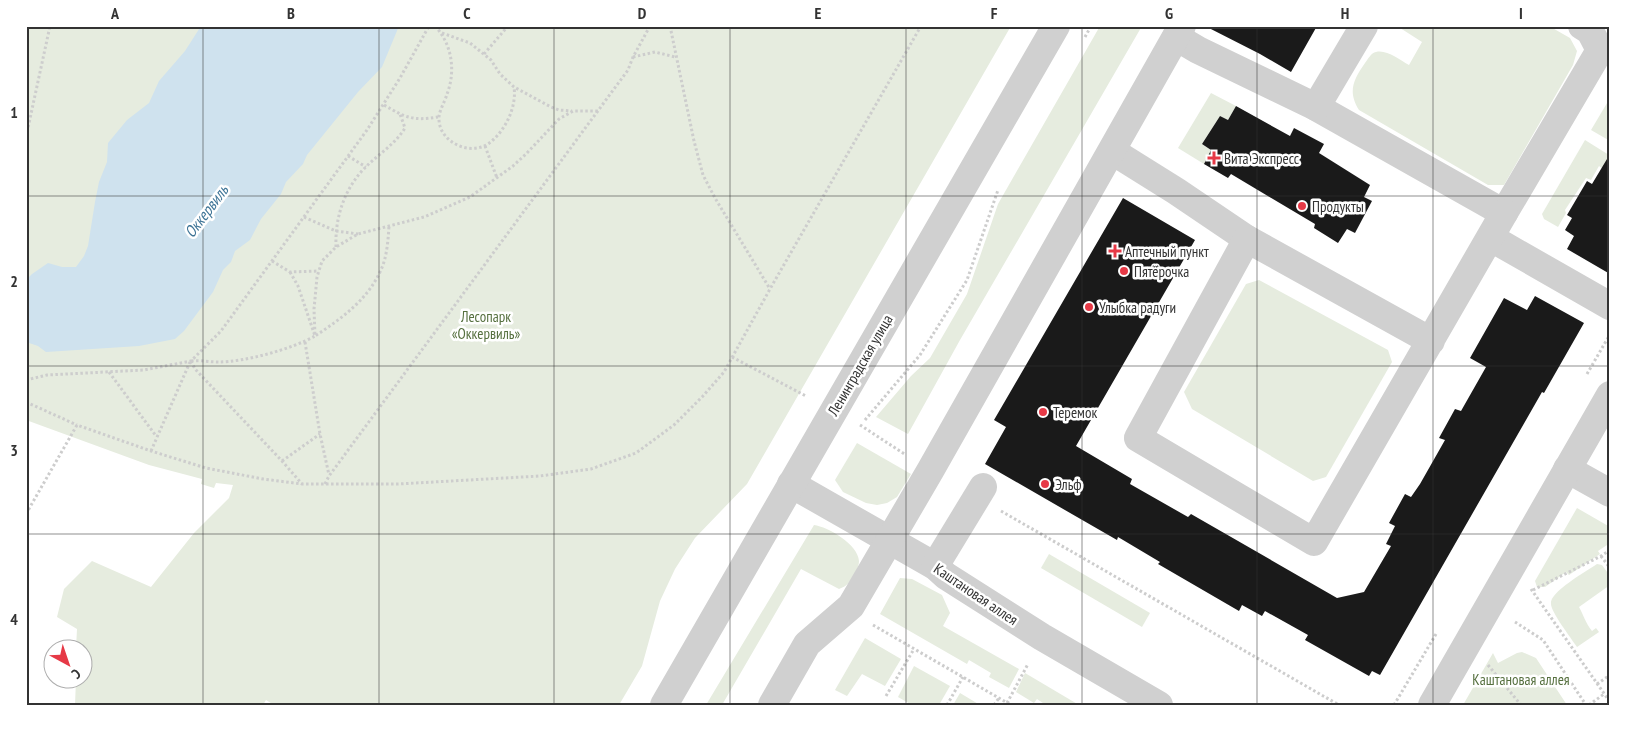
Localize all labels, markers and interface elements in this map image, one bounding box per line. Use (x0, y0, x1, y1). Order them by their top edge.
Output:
text: A (110, 3, 120, 23)
text: B (287, 3, 295, 23)
text: C (463, 3, 471, 23)
text: D (638, 3, 647, 23)
text: E (815, 3, 822, 23)
text: F (991, 3, 998, 23)
text: G (1165, 3, 1173, 23)
text: H (1341, 3, 1349, 23)
text: I (1519, 3, 1523, 23)
text: 1 (10, 102, 18, 122)
place label: Вита Экспресс (1224, 149, 1300, 168)
marker: Вита Экспресс (1208, 152, 1220, 164)
water label: Оккервиль (180, 180, 233, 241)
place label: Продукты (1312, 197, 1364, 216)
marker: Продукты (1296, 200, 1308, 212)
place label: Аптечный пункт (1125, 242, 1209, 261)
marker: Аптечный пункт (1109, 245, 1121, 257)
place label: Пятёрочка (1134, 262, 1189, 281)
marker: Пятёрочка (1118, 265, 1130, 277)
text: 2 (10, 271, 18, 291)
place label: Улыбка радуги (1099, 298, 1176, 317)
marker: Улыбка радуги (1083, 301, 1095, 313)
park label: Лесопарк «Оккервиль» (452, 307, 520, 343)
street label: Ленинградская улица (823, 311, 897, 420)
place label: Теремок (1053, 403, 1097, 422)
marker: Теремок (1037, 406, 1049, 418)
text: 3 (10, 440, 18, 460)
place label: Эльф (1055, 475, 1082, 494)
marker: Эльф (1039, 478, 1051, 490)
street label: Каштановая аллея (930, 559, 1022, 629)
text: 4 (10, 609, 18, 629)
north arrow (42, 638, 92, 688)
text: С (68, 665, 85, 683)
park label: Каштановая аллея (1472, 670, 1570, 689)

